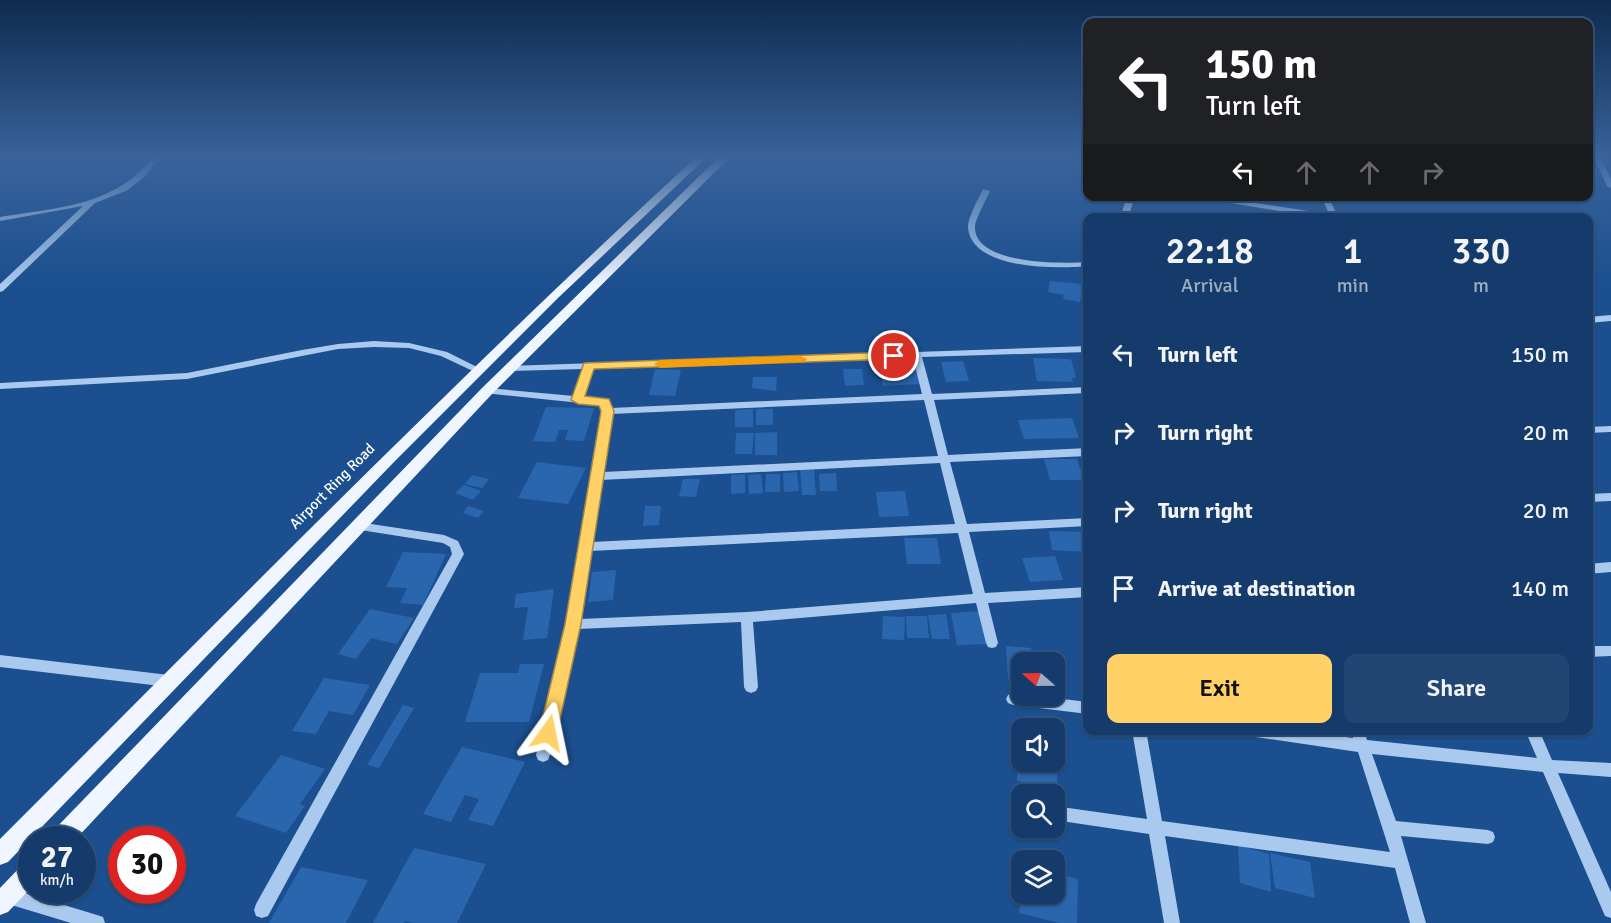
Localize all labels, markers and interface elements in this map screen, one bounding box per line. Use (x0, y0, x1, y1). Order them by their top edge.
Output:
text: 150 m (1206, 39, 1317, 90)
icon: left (1107, 42, 1185, 120)
text: Turn left (1206, 90, 1301, 123)
icon: left (1227, 156, 1260, 189)
icon: ahead (1290, 156, 1323, 189)
icon: ahead (1353, 156, 1386, 189)
icon: right (1416, 156, 1449, 189)
text: 22:18 (1166, 229, 1254, 274)
text: 1 (1343, 229, 1363, 274)
text: 330 (1452, 229, 1510, 274)
text: Arrival (1181, 273, 1239, 298)
text: min (1337, 273, 1369, 298)
text: m (1473, 273, 1489, 298)
pin (868, 330, 919, 381)
icon: left (1107, 338, 1140, 371)
icon: arrive (877, 339, 910, 372)
text: Turn left (1158, 341, 1238, 368)
text: 150 m (1511, 341, 1569, 368)
icon: right (1107, 416, 1140, 449)
text: Turn right (1158, 419, 1253, 446)
text: 20 m (1523, 419, 1569, 446)
street label: Airport Ring Road (286, 439, 379, 532)
icon: right (1107, 494, 1140, 527)
text: Turn right (1158, 497, 1253, 524)
text: 20 m (1523, 497, 1569, 524)
icon: arrive (1107, 572, 1140, 605)
text: Arrive at destination (1158, 575, 1355, 602)
text: 140 m (1511, 575, 1569, 602)
north arrow (1011, 652, 1065, 706)
map controls (1011, 652, 1065, 904)
button: Exit (1107, 654, 1332, 723)
button: Share (1344, 654, 1569, 723)
position arrow (516, 701, 580, 765)
button: sound (1011, 718, 1065, 772)
button: search (1011, 784, 1065, 838)
speed limit sign: 30 (108, 826, 186, 904)
text: 27 (41, 839, 73, 876)
button: layers (1011, 850, 1065, 904)
text: km/h (40, 871, 74, 889)

